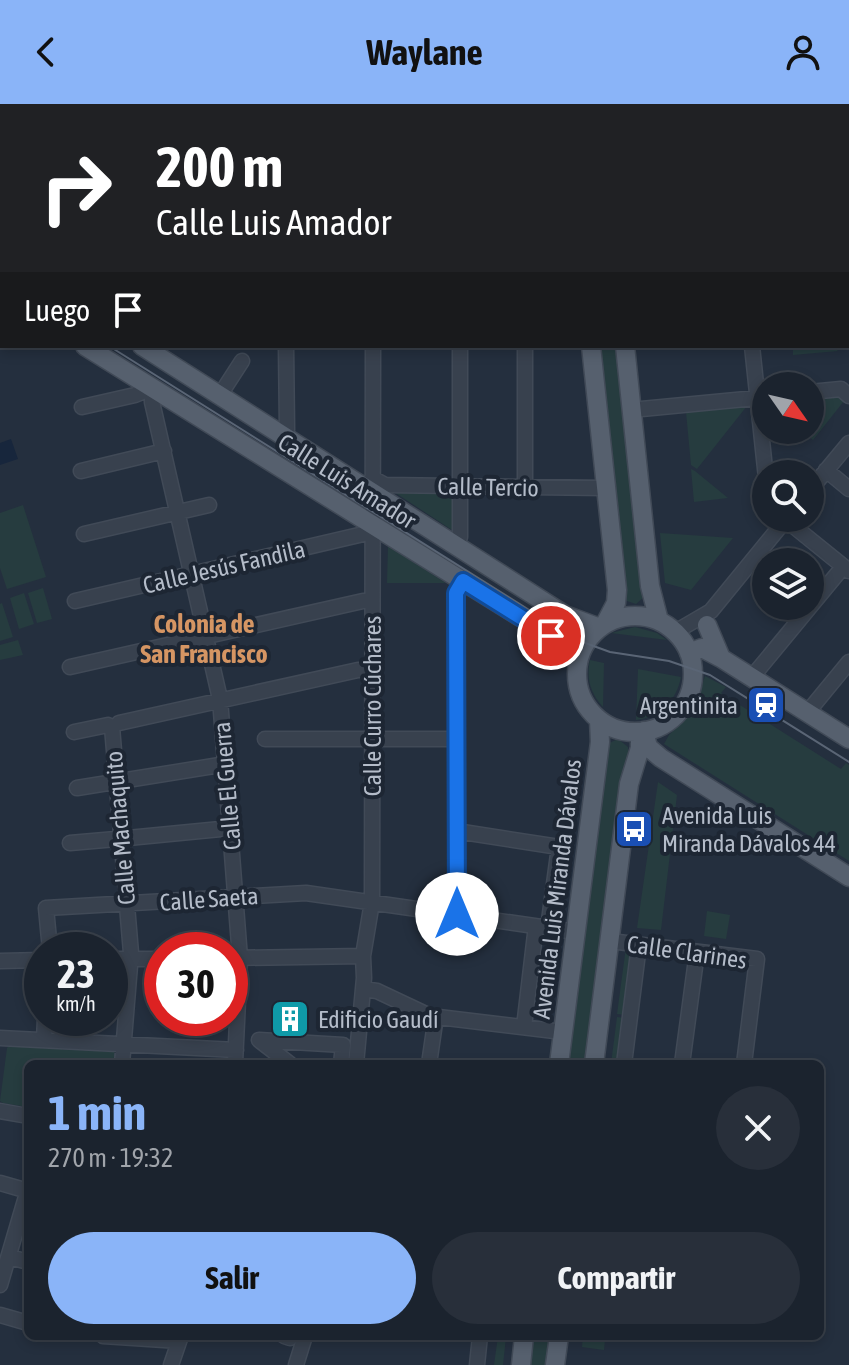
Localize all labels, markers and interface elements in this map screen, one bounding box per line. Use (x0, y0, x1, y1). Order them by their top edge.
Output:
icon: back (24, 30, 68, 74)
icon: person (781, 30, 825, 74)
text: Waylane (366, 31, 483, 73)
text: 200 m (156, 135, 283, 199)
icon: right (24, 136, 128, 240)
text: Calle Luis Amador (156, 201, 391, 243)
icon: arrive (106, 288, 150, 332)
text: Luego (24, 293, 90, 327)
north arrow (752, 372, 824, 444)
map controls (752, 372, 824, 620)
street label: Calle Luis Amador (273, 428, 421, 534)
button: search (752, 460, 824, 532)
street label: Calle Tercio (437, 473, 539, 501)
street label: Calle Jesús Fandila (140, 535, 308, 599)
button: layers (752, 548, 824, 620)
pin (517, 602, 585, 670)
district label: Colonia de San Francisco (140, 609, 268, 669)
icon: arrive (529, 614, 573, 658)
street label: Calle Curro Cúchares (359, 616, 386, 796)
station icon: Argentinita (745, 684, 787, 726)
place label: Argentinita (640, 692, 738, 719)
street label: Calle El Guerra (208, 721, 246, 851)
street label: Calle Machaquito (100, 750, 140, 906)
street label: Avenida Luis Miranda Dávalos (528, 758, 586, 1020)
place label: Avenida Luis Miranda Dávalos 44 (662, 802, 836, 857)
bus stop icon: Avenida Luis Miranda Dávalos 44 (613, 808, 655, 850)
position arrow (415, 872, 499, 956)
street label: Calle Saeta (159, 882, 259, 916)
street label: Calle Clarines (625, 930, 749, 974)
speed limit sign: 30 (144, 932, 248, 1036)
text: 23 (57, 951, 95, 996)
text: km/h (56, 992, 96, 1015)
building icon: Edificio Gaudí (269, 998, 311, 1040)
place label: Edificio Gaudí (318, 1006, 439, 1033)
text: 1 min (48, 1085, 146, 1140)
button: close (716, 1086, 800, 1170)
text: 270 m · 19:32 (48, 1143, 173, 1173)
button: Salir (48, 1232, 416, 1324)
button: Compartir (432, 1232, 800, 1324)

